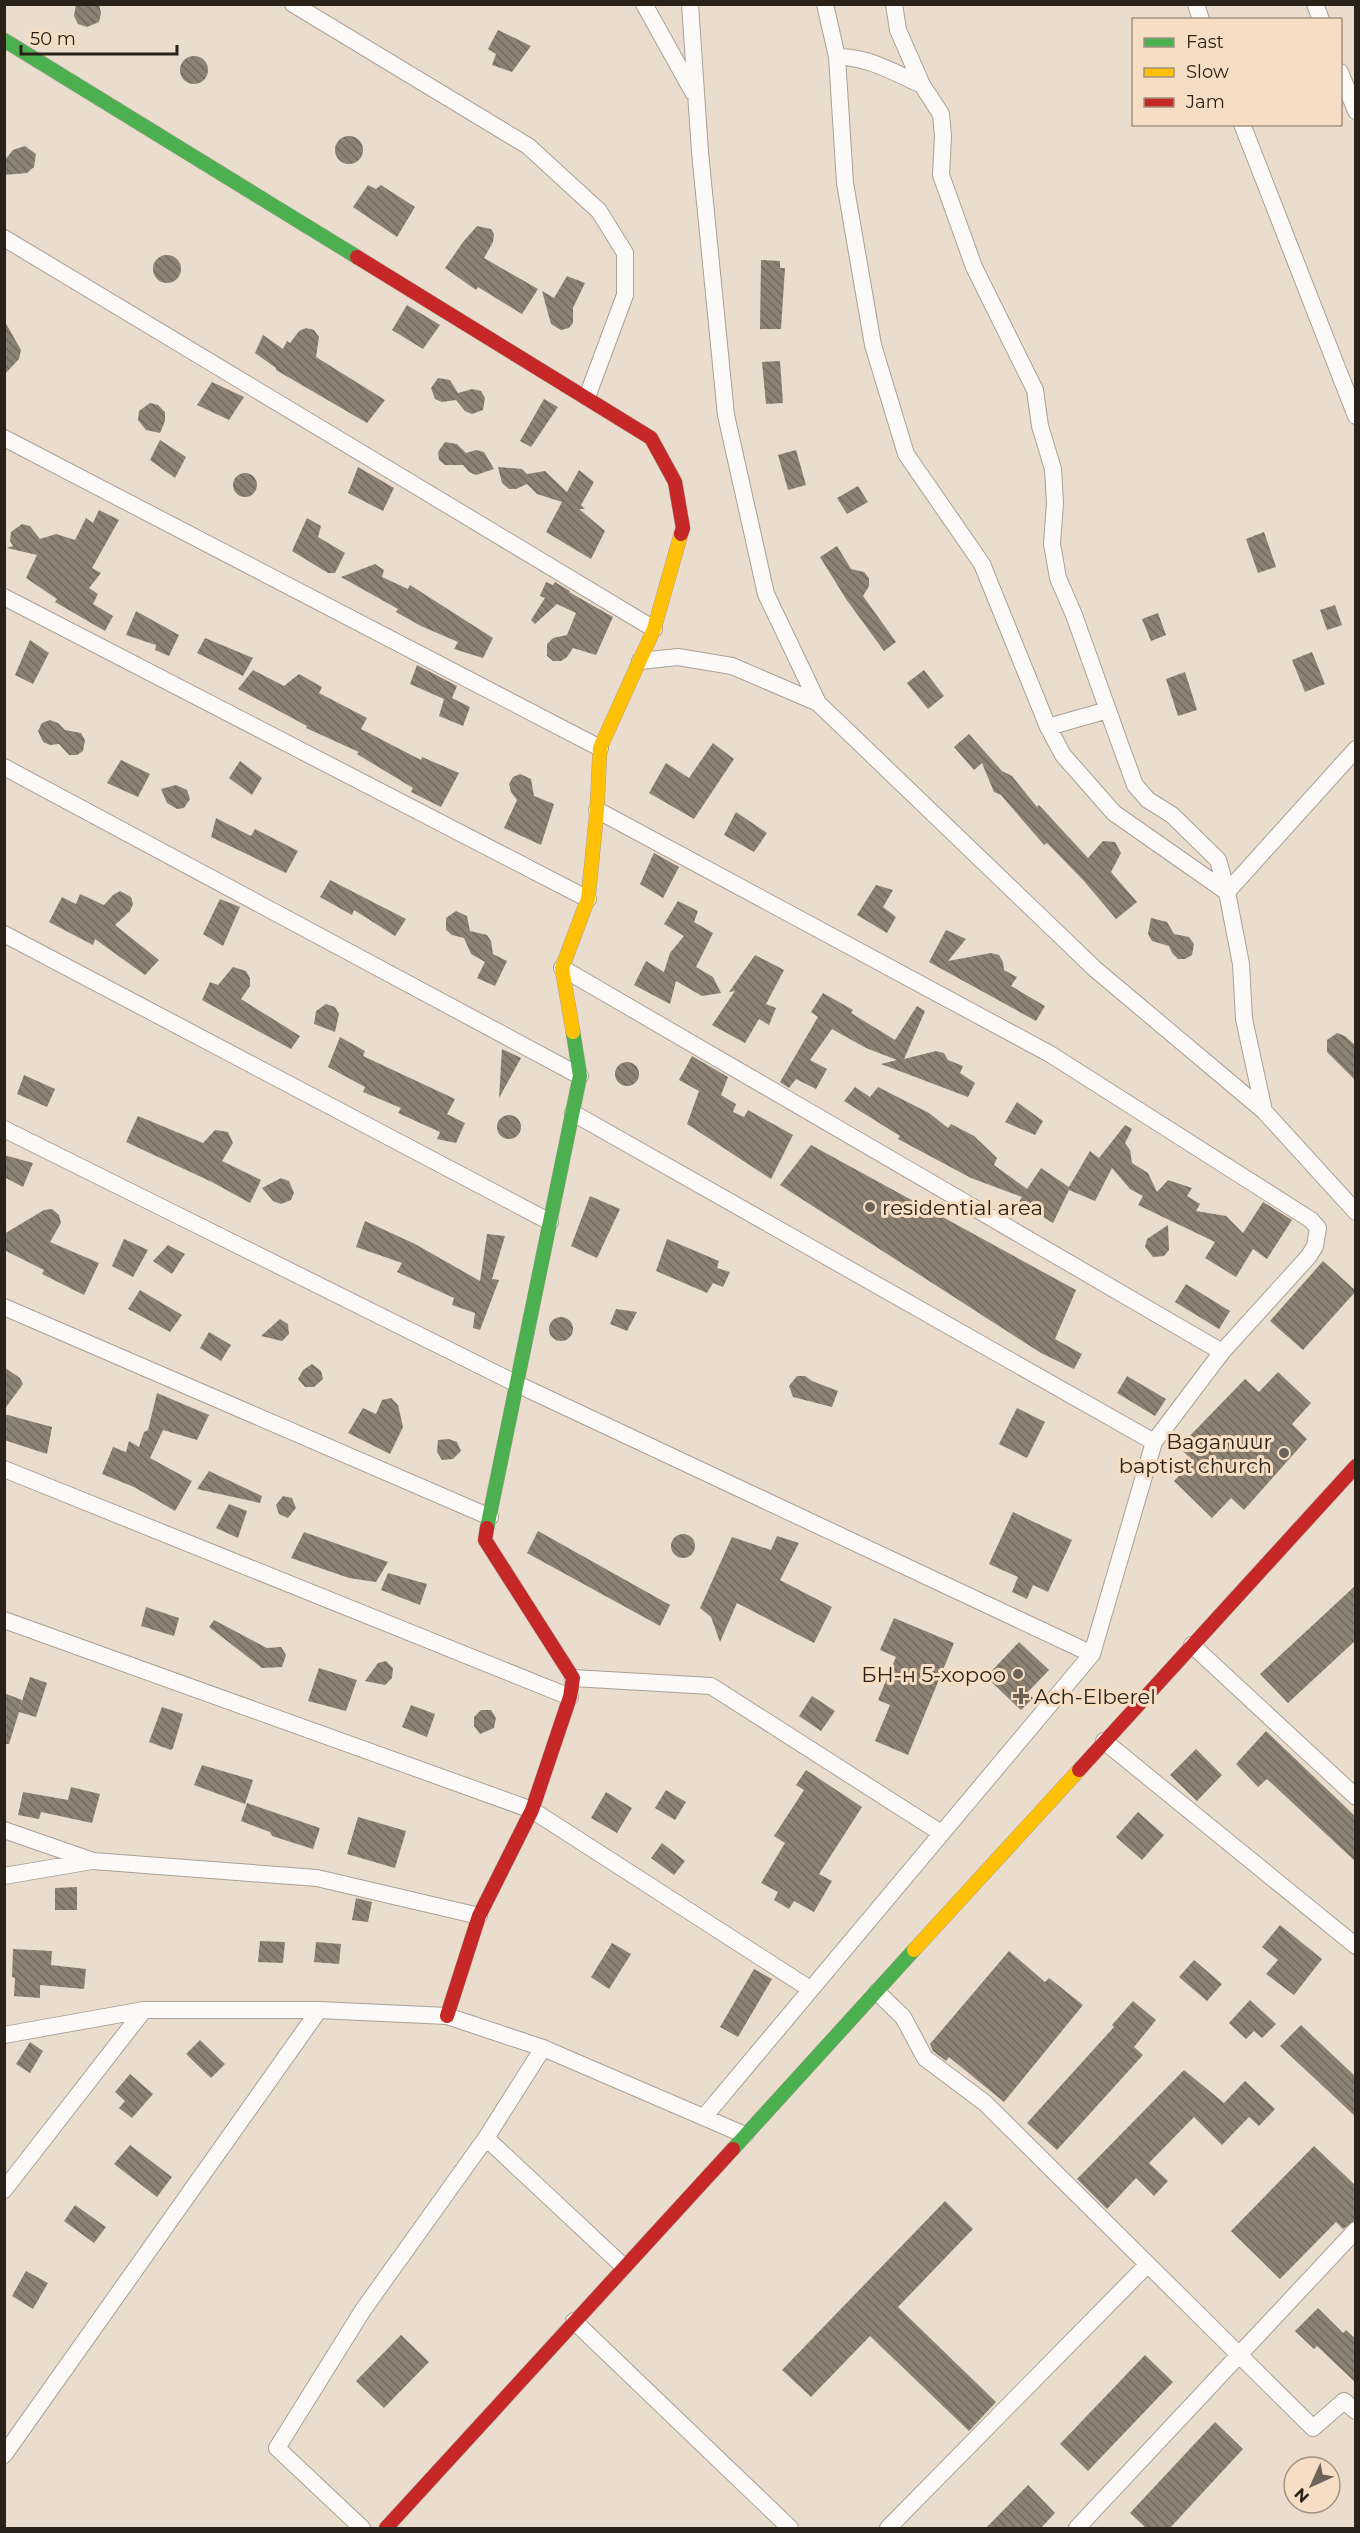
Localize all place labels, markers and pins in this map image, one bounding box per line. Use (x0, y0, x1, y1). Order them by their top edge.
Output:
place label: residential area (882, 1195, 1043, 1220)
marker: residential area (863, 1200, 877, 1214)
place label: Baganuur baptist church (1119, 1429, 1272, 1478)
marker: Baganuur baptist church (1277, 1446, 1291, 1460)
place label: БН-н 5-хороо (861, 1662, 1006, 1687)
marker: БН-н 5-хороо (1011, 1667, 1025, 1681)
place label: Ach-Elberel (1034, 1684, 1156, 1709)
marker: Ach-Elberel (1012, 1687, 1030, 1705)

